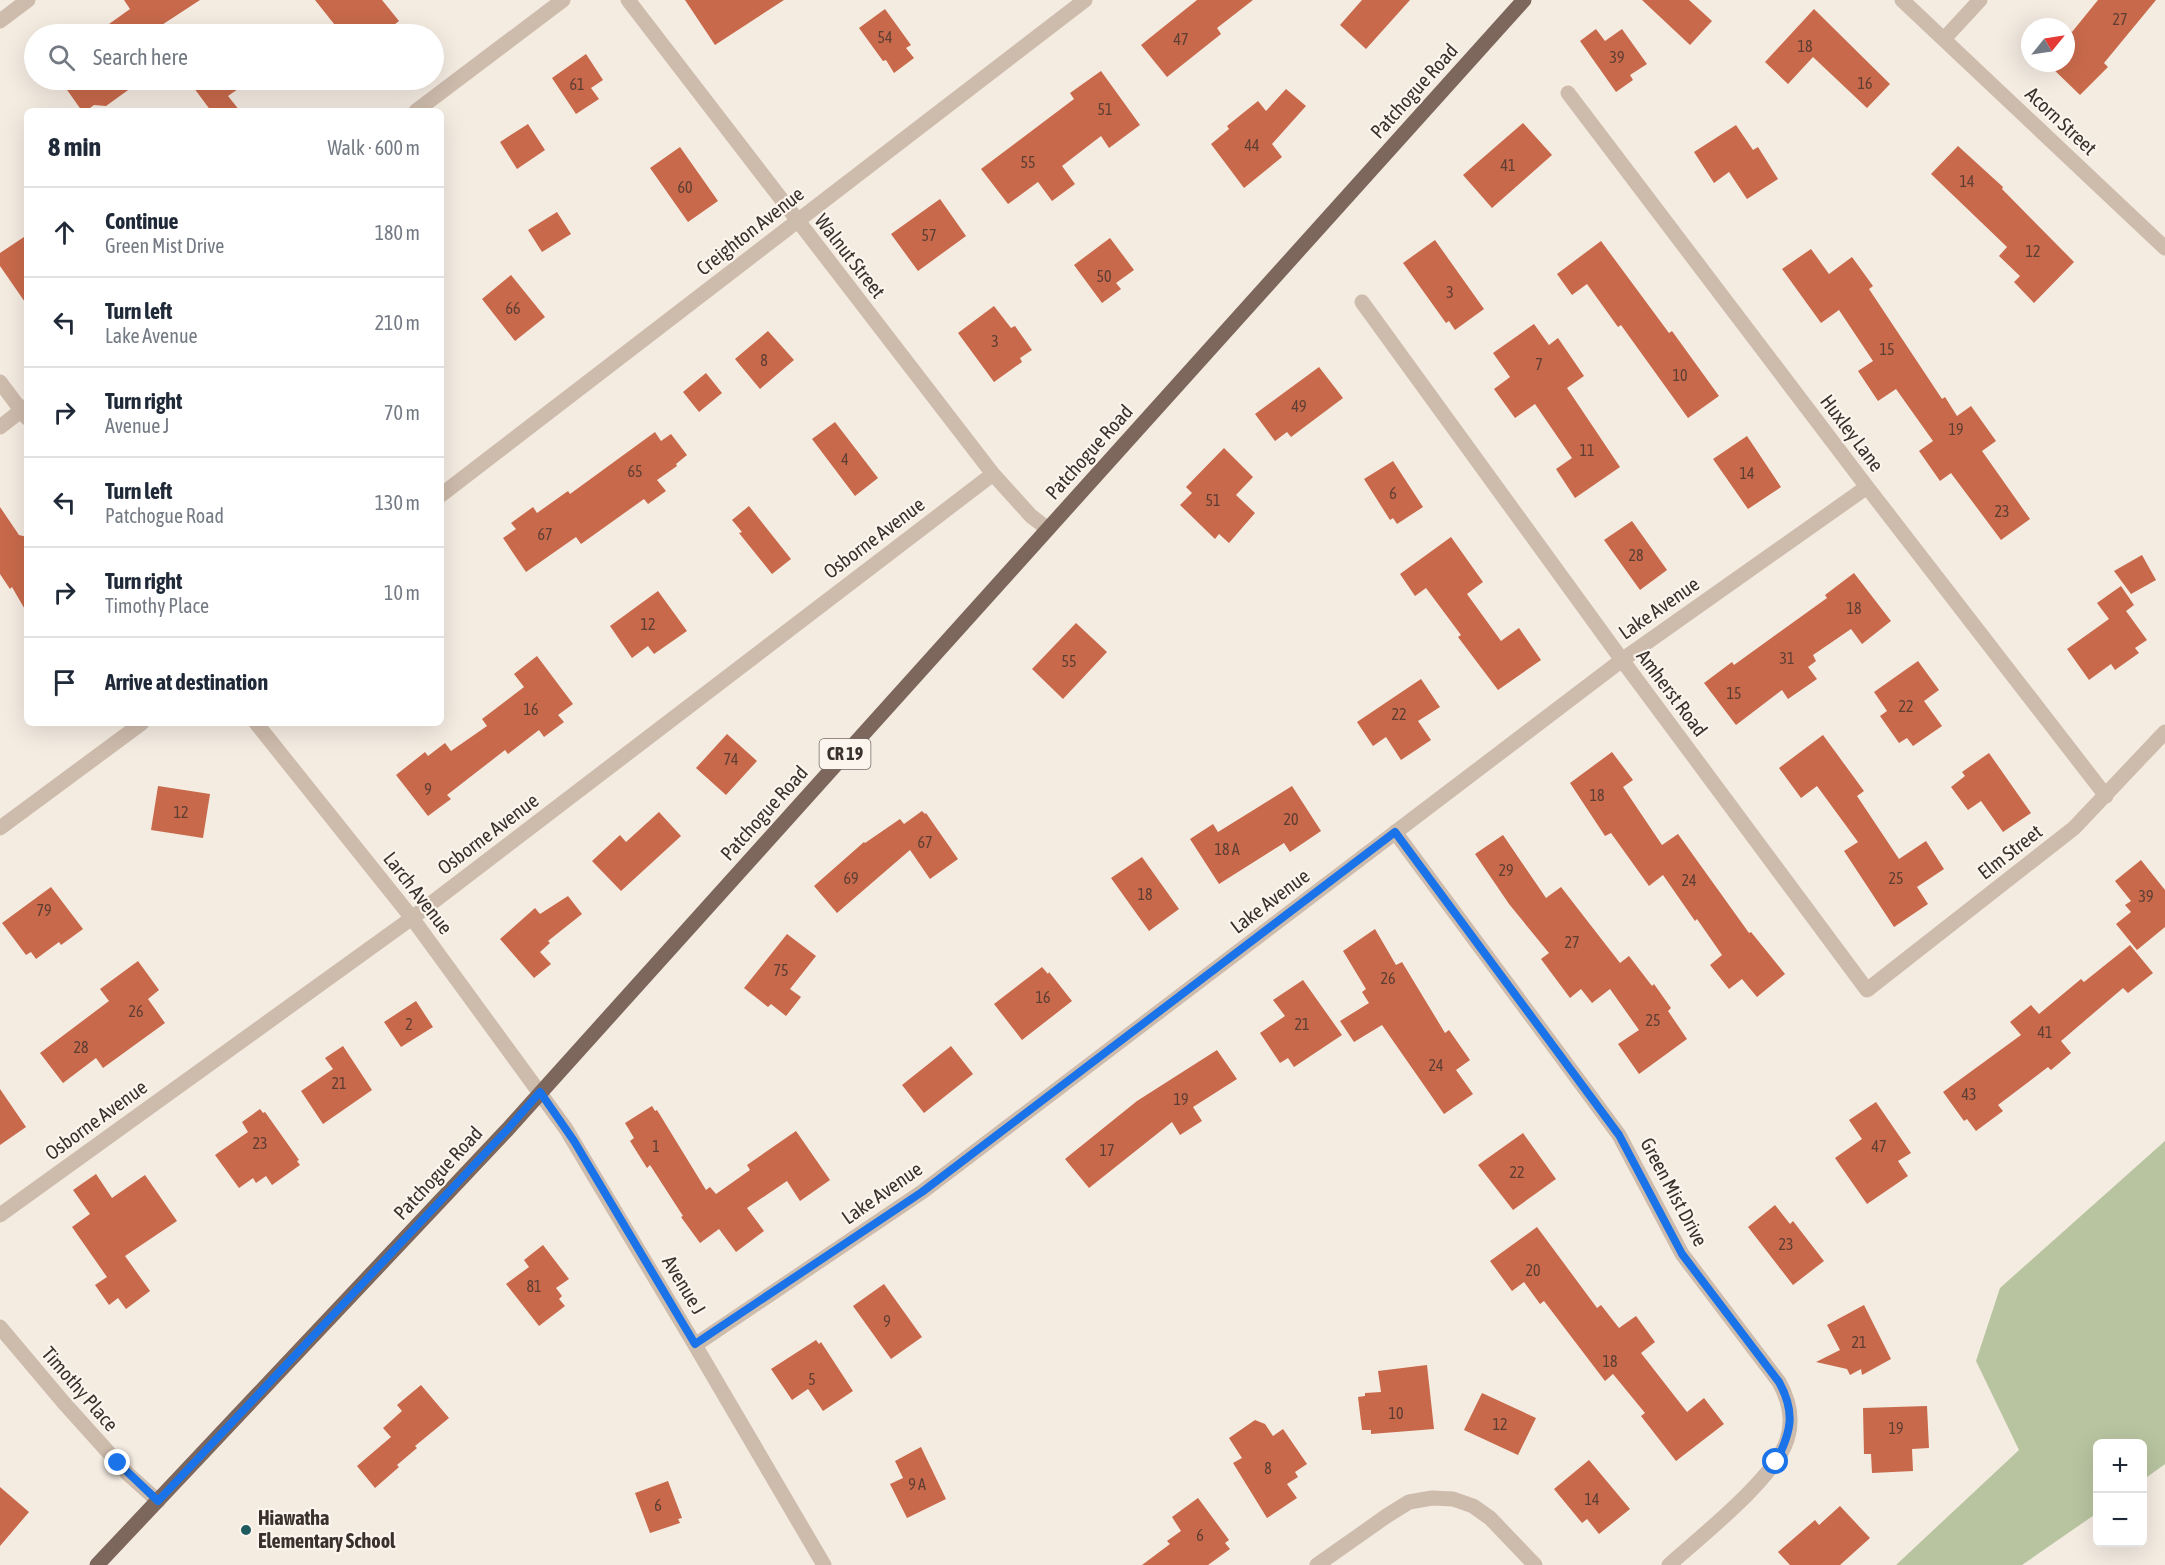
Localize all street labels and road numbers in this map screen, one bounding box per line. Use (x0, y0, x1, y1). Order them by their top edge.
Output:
street label: Patchogue Road (1365, 39, 1462, 143)
street label: Acorn Street (2021, 82, 2102, 159)
street label: Creighton Avenue (692, 182, 808, 280)
street label: Walnut Street (810, 209, 890, 302)
street label: Huxley Lane (1816, 390, 1889, 476)
street label: Patchogue Road (1040, 400, 1137, 504)
street label: Osborne Avenue (819, 492, 929, 583)
street label: Lake Avenue (1614, 572, 1703, 644)
street label: Amherst Road (1632, 645, 1712, 741)
road number: CR 19 (820, 739, 870, 769)
street label: Patchogue Road (715, 761, 812, 865)
street label: Osborne Avenue (433, 788, 543, 879)
street label: Elm Street (1973, 819, 2046, 884)
street label: Larch Avenue (379, 847, 458, 938)
street label: Lake Avenue (1226, 864, 1314, 938)
street label: Osborne Avenue (40, 1075, 151, 1164)
street label: Patchogue Road (389, 1121, 487, 1224)
street label: Green Mist Drive (1636, 1134, 1713, 1250)
street label: Lake Avenue (837, 1157, 926, 1229)
street label: Avenue J (658, 1251, 711, 1318)
street label: Timothy Place (38, 1342, 123, 1436)

